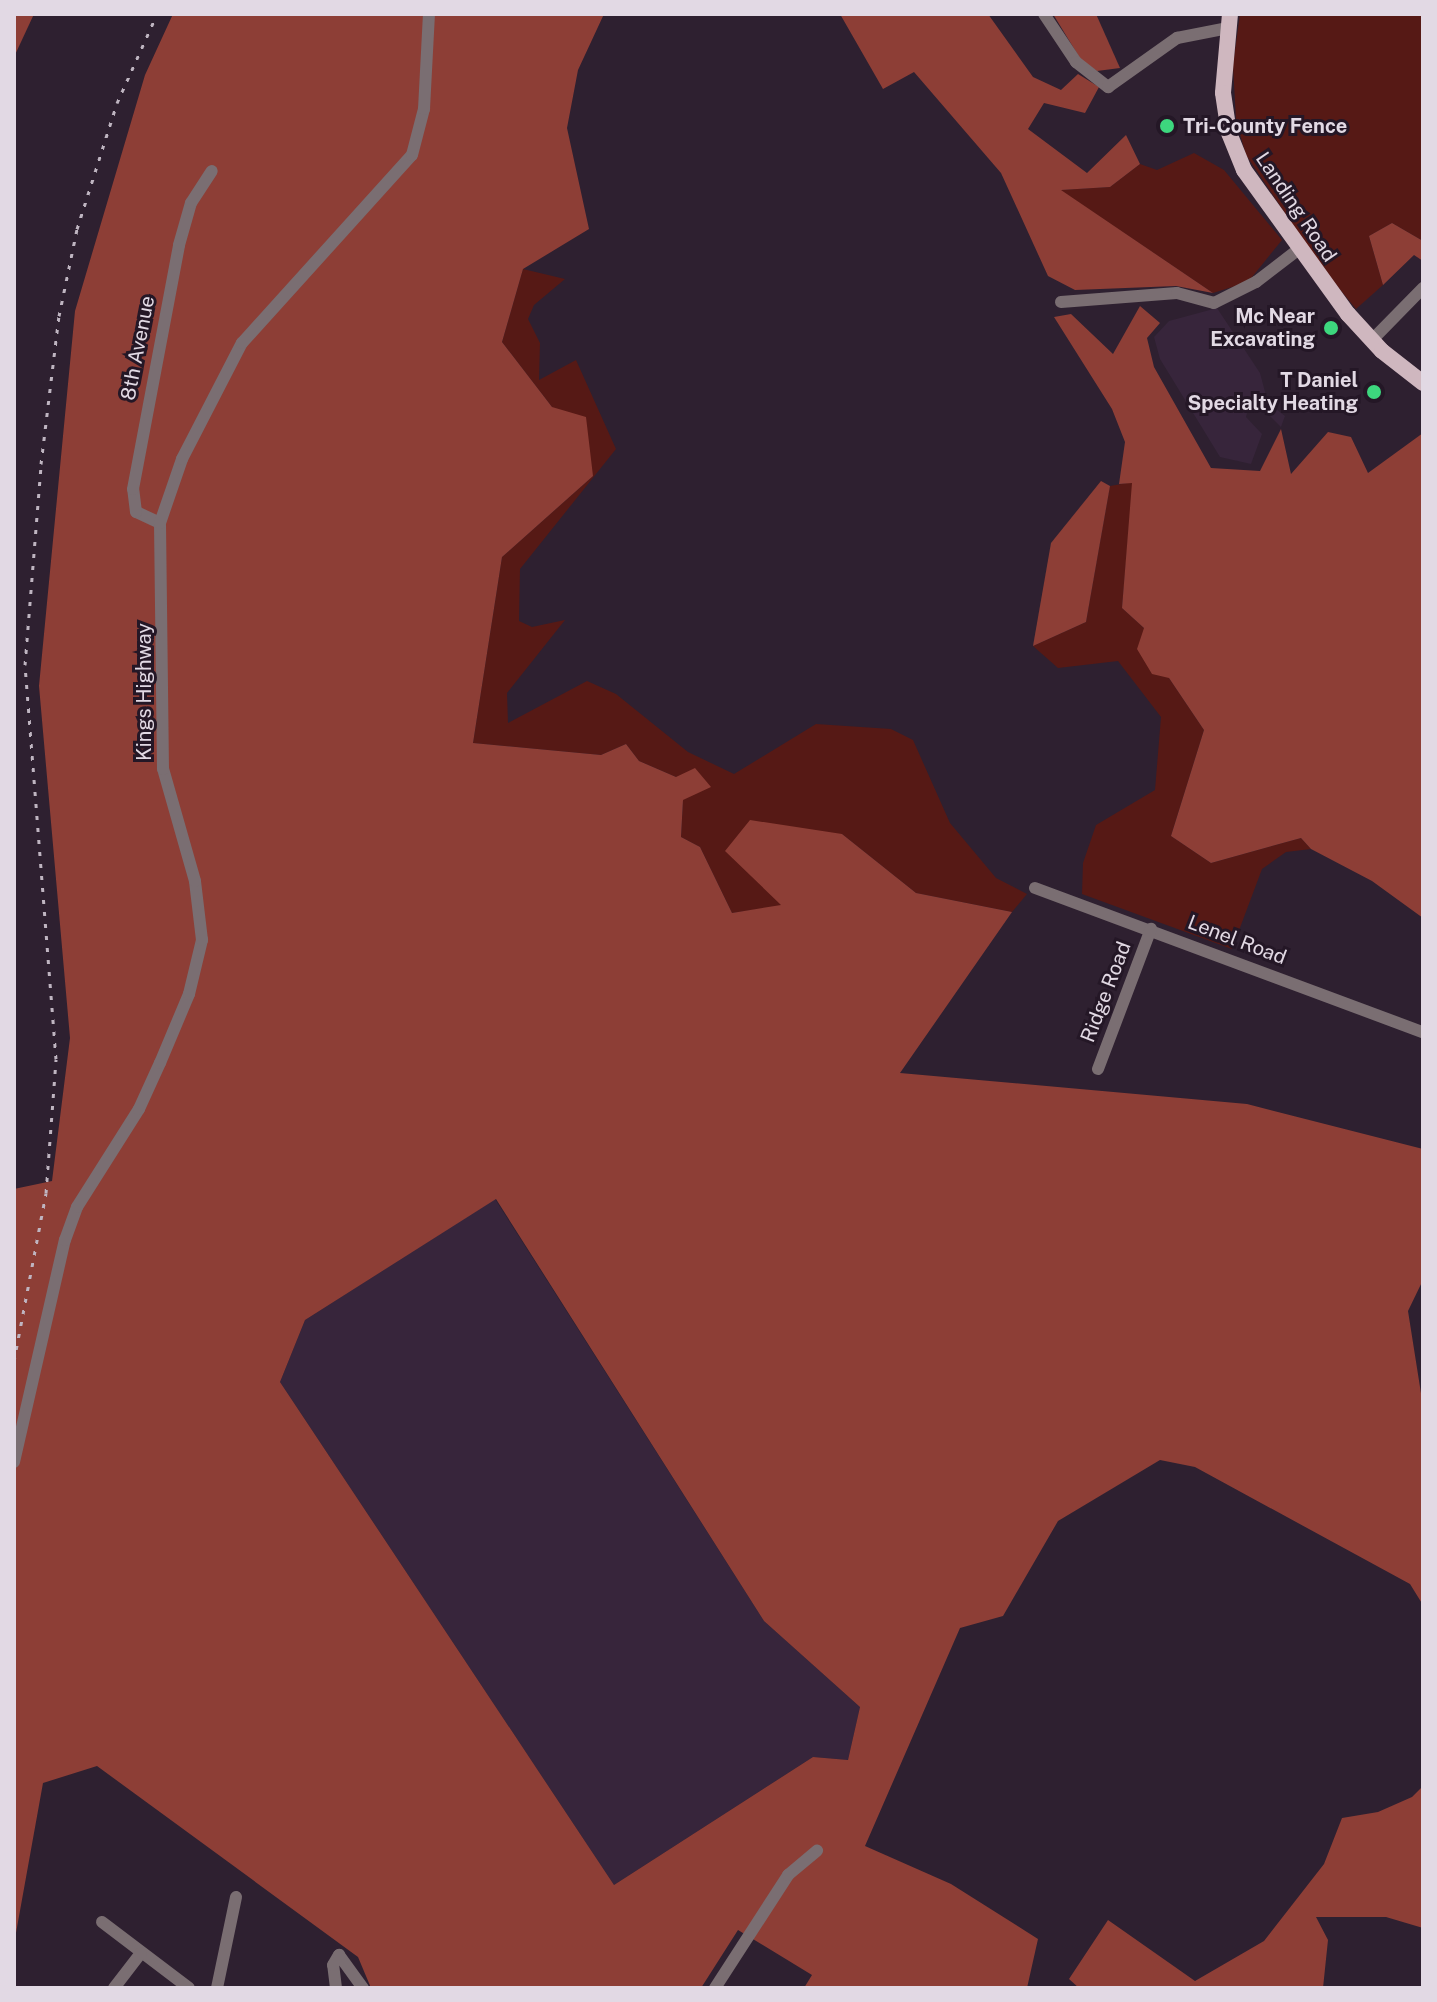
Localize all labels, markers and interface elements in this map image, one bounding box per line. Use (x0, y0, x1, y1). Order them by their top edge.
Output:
place label: Tri-County Fence (1183, 114, 1348, 138)
marker: Tri-County Fence (1158, 117, 1176, 135)
street label: Landing Road (1250, 148, 1342, 266)
street label: 8th Avenue (116, 294, 160, 402)
place label: Mc Near Excavating (1210, 304, 1315, 351)
marker: Mc Near Excavating (1322, 319, 1340, 337)
place label: T Daniel Specialty Heating (1187, 368, 1358, 415)
marker: T Daniel Specialty Heating (1365, 383, 1383, 401)
street label: Kings Highway (132, 623, 156, 761)
street label: Lenel Road (1184, 910, 1290, 970)
street label: Ridge Road (1076, 938, 1136, 1046)

